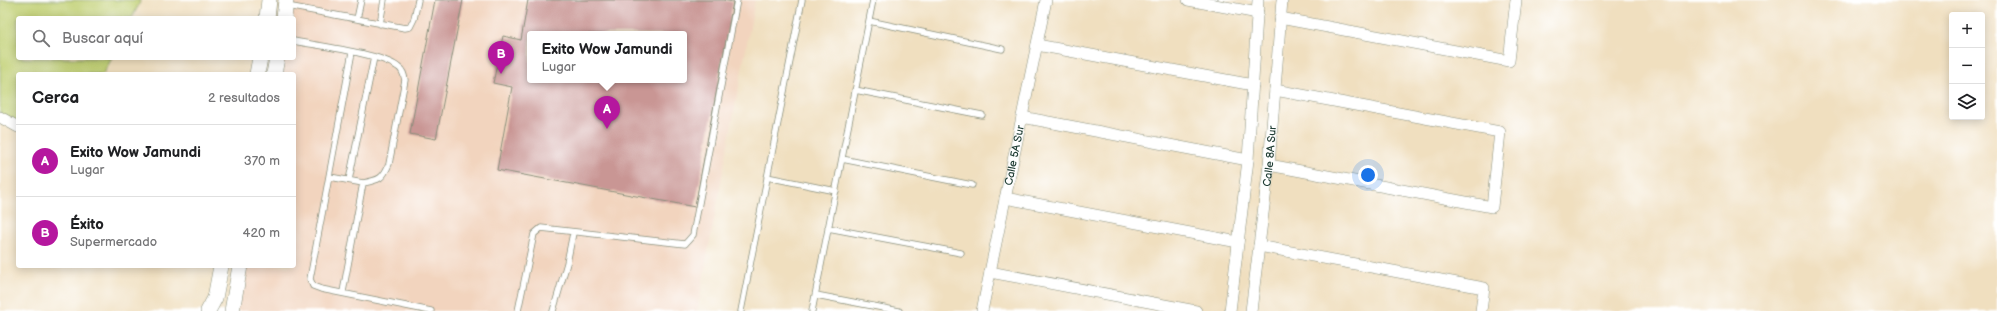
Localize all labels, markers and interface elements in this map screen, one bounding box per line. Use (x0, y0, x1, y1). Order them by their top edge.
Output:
map controls (1949, 12, 1985, 120)
button: + (1949, 12, 1985, 48)
search box (16, 16, 296, 60)
icon: search (30, 27, 52, 49)
text: Buscar aquí (62, 29, 143, 48)
popup (527, 31, 687, 83)
text: Exito Wow Jamundi (542, 40, 672, 59)
pin: B (488, 41, 514, 74)
button: − (1949, 48, 1985, 84)
text: Lugar (542, 59, 576, 75)
button: layers (1949, 84, 1985, 120)
text: Cerca (32, 88, 79, 108)
text: 2 resultados (208, 90, 280, 106)
pin: A (594, 96, 620, 129)
street label: Calle 5A Sur (1002, 123, 1027, 187)
street label: Calle 8A Sur (1260, 124, 1279, 187)
text: Exito Wow Jamundi (70, 143, 201, 162)
text: A (41, 153, 49, 169)
text: 370 m (244, 153, 280, 169)
text: Lugar (70, 162, 104, 178)
your location (1358, 165, 1378, 185)
text: Éxito (70, 215, 104, 234)
text: B (40, 225, 50, 241)
text: 420 m (242, 225, 280, 241)
text: Supermercado (70, 234, 157, 250)

